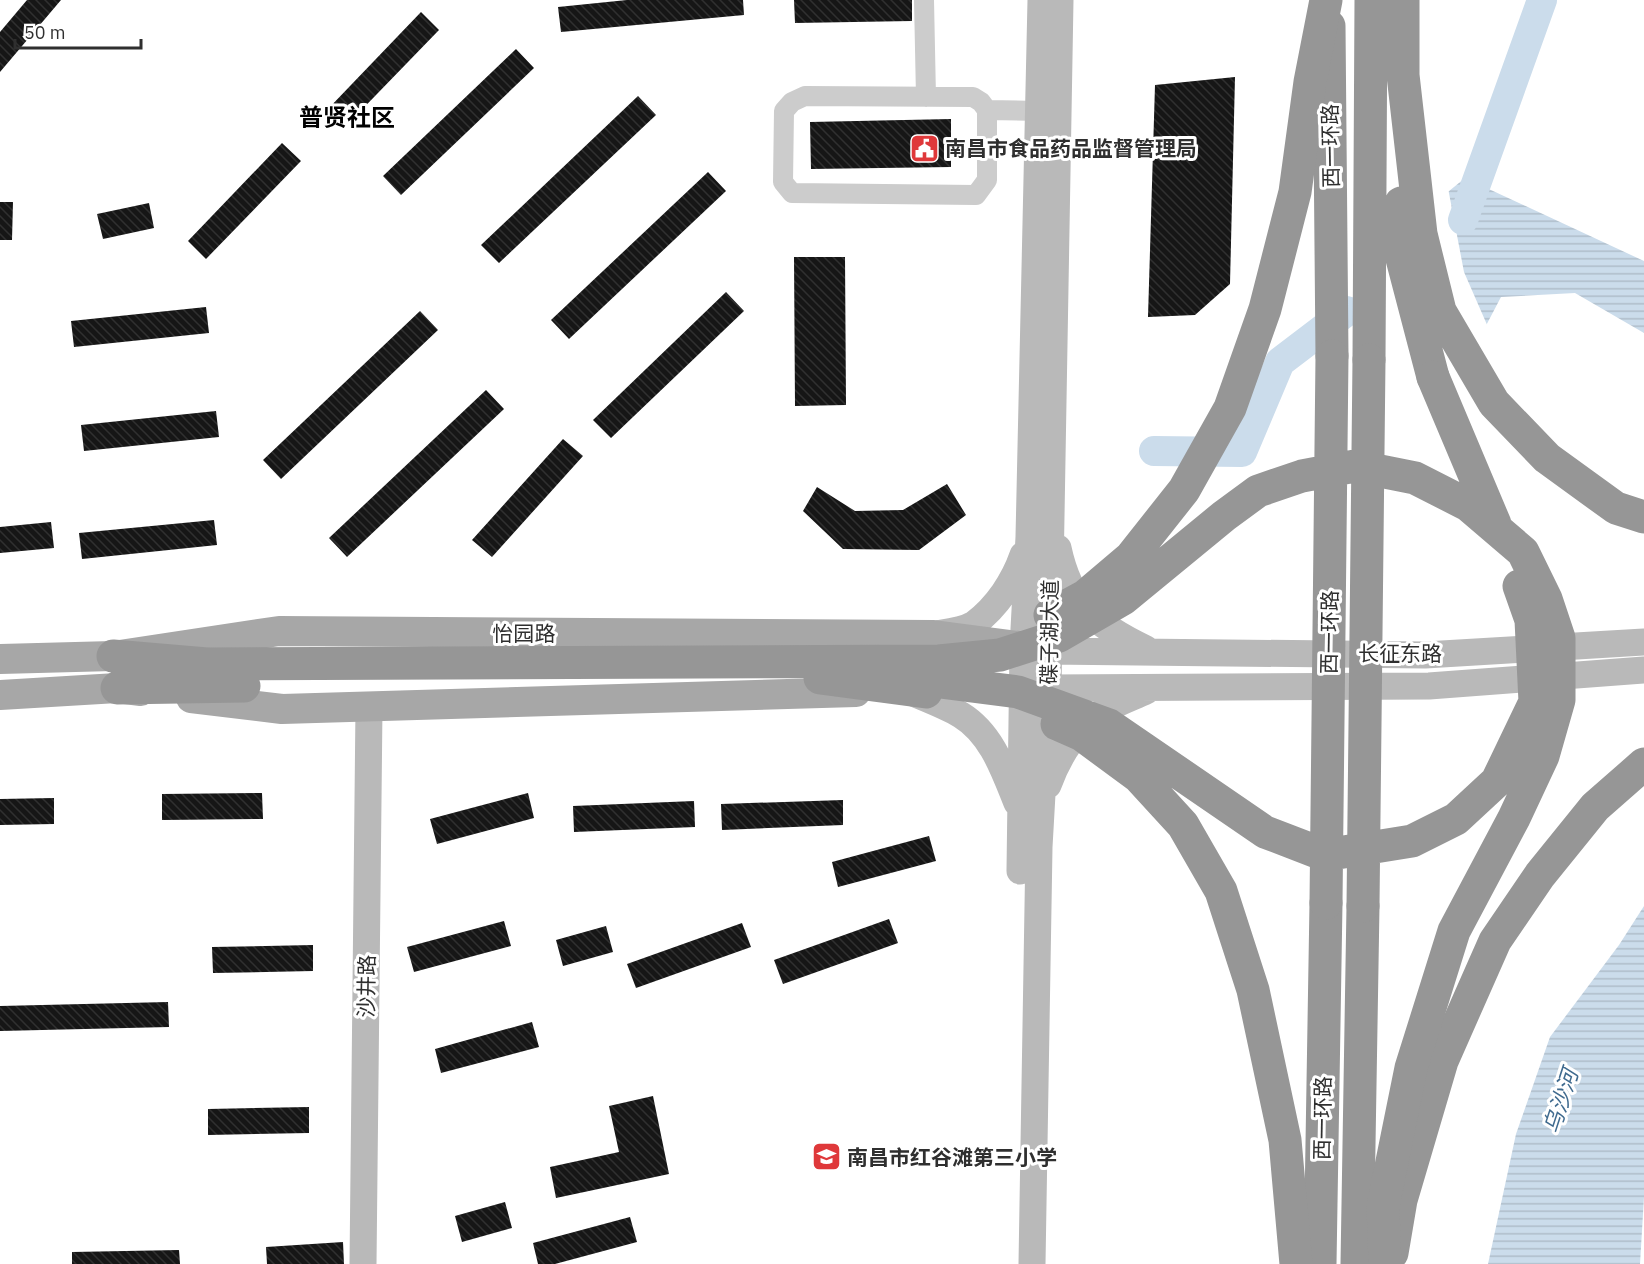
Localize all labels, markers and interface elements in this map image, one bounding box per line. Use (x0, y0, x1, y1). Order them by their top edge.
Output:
scale bar (15, 12, 141, 50)
text: 50 m (24, 21, 66, 44)
district label: 普贤社区 (299, 101, 395, 133)
street label: 西一环路 (1315, 104, 1345, 188)
public building icon: 南昌市食品药品监督管理局 (908, 132, 940, 164)
place label: 南昌市食品药品监督管理局 (945, 134, 1197, 162)
street label: 碟子湖大道 (1034, 579, 1064, 685)
street label: 西一环路 (1314, 590, 1344, 674)
street label: 怡园路 (493, 619, 556, 647)
street label: 长征东路 (1358, 639, 1442, 667)
street label: 沙井路 (351, 954, 381, 1018)
water label: 乌沙河 (1536, 1061, 1585, 1137)
street label: 西一环路 (1307, 1076, 1337, 1160)
school or university icon: 南昌市红谷滩第三小学 (810, 1141, 842, 1173)
place label: 南昌市红谷滩第三小学 (847, 1143, 1057, 1171)

